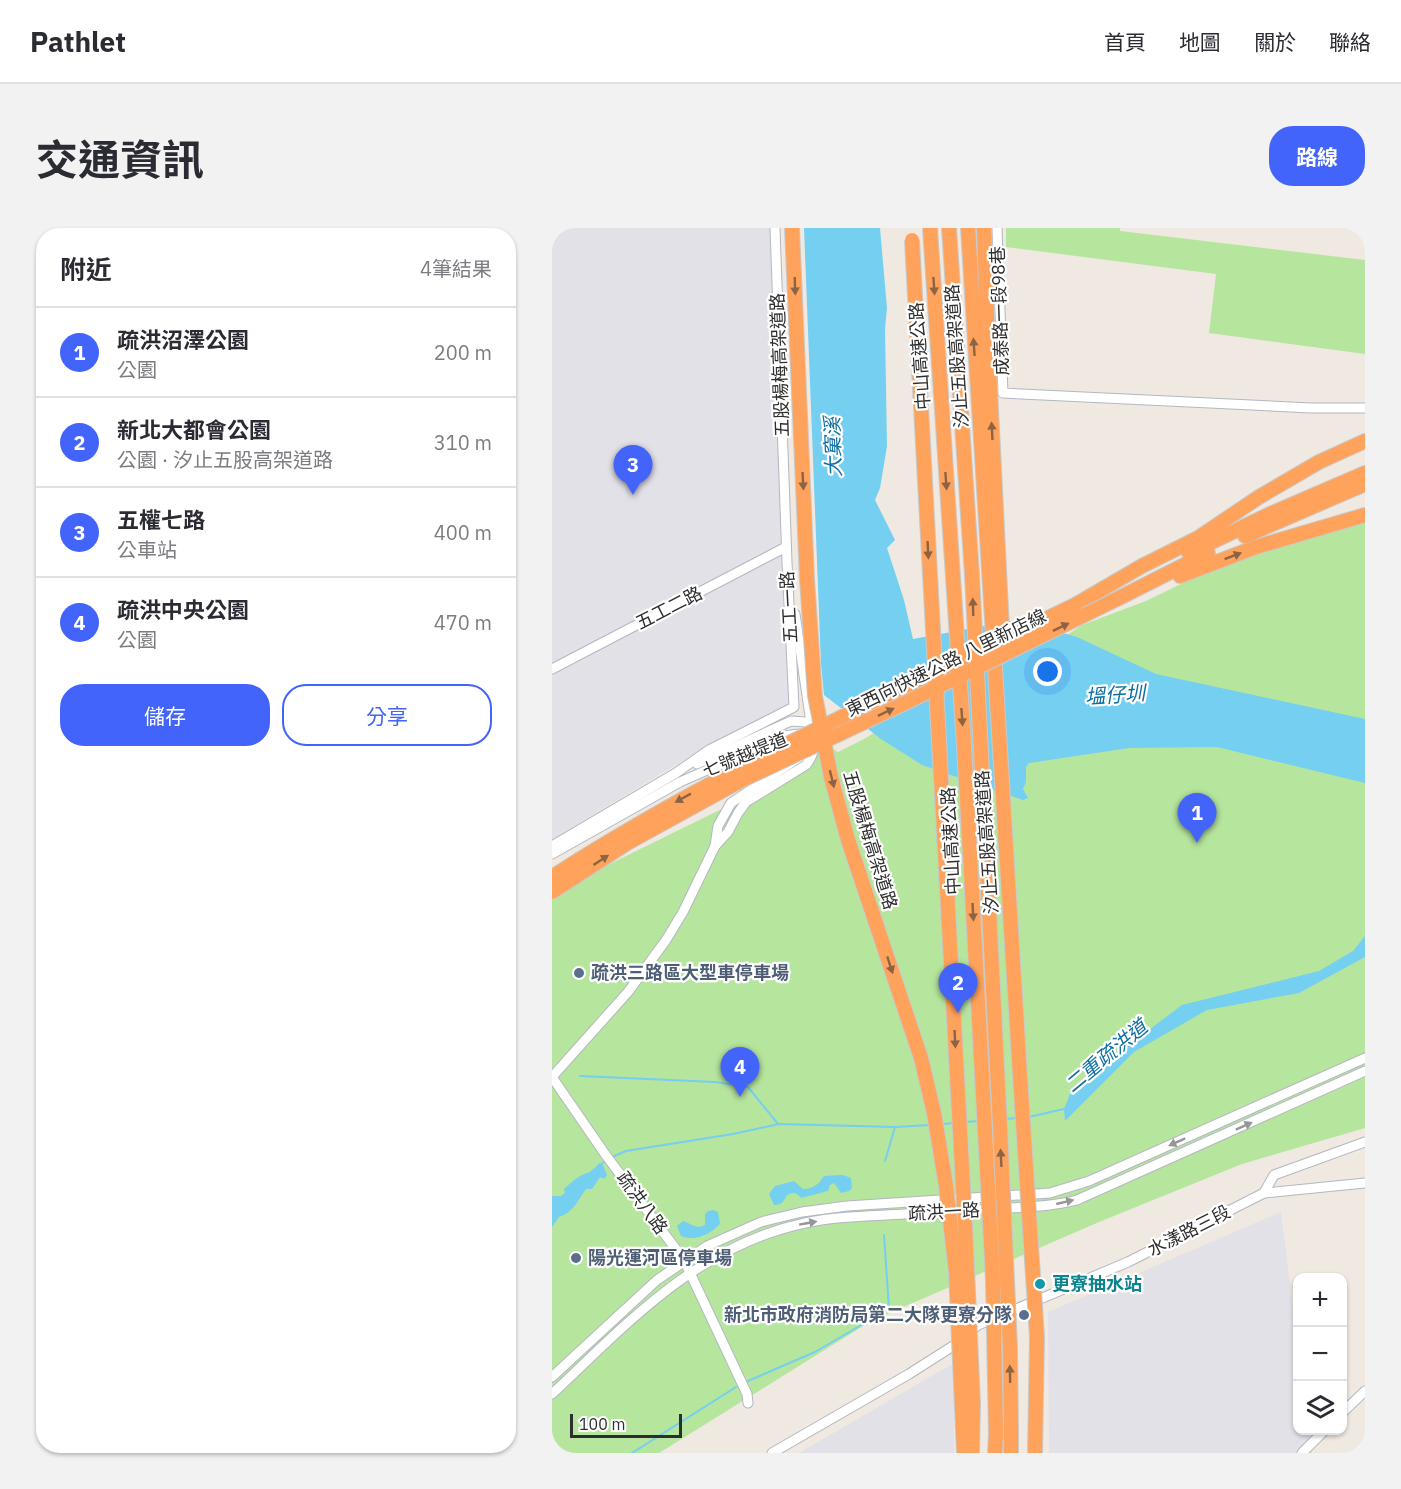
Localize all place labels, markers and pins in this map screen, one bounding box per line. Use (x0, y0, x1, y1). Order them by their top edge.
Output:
pin: 3 (614, 446, 652, 495)
pin: 1 (1178, 794, 1216, 843)
place label: 疏洪三路區大型車停車場 (591, 961, 789, 984)
pin: 2 (938, 964, 978, 1013)
marker: 疏洪三路區大型車停車場 (572, 966, 586, 980)
pin: 4 (720, 1048, 759, 1097)
place label: 陽光運河區停車場 (588, 1246, 732, 1269)
marker: 陽光運河區停車場 (569, 1251, 583, 1265)
place label: 更寮抽水站 (1052, 1272, 1142, 1295)
marker: 更寮抽水站 (1033, 1277, 1047, 1291)
place label: 新北市政府消防局第二大隊更寮分隊 (724, 1303, 1012, 1326)
marker: 新北市政府消防局第二大隊更寮分隊 (1017, 1308, 1031, 1322)

